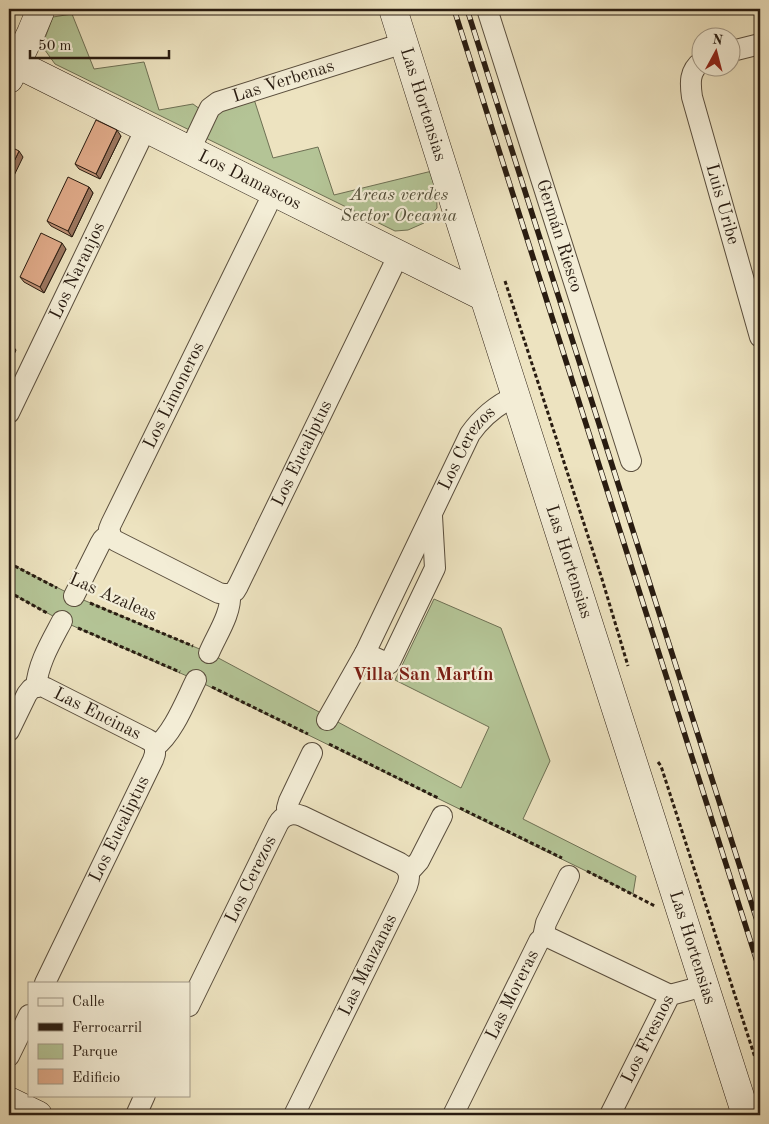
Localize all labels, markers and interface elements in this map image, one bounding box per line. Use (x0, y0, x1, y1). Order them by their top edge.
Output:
scale bar (30, 28, 169, 60)
north arrow (692, 28, 742, 78)
text: N (711, 32, 724, 48)
text: 50 m (38, 39, 72, 54)
street label: Las Hortensias (397, 45, 450, 164)
street label: Las Verbenas (230, 57, 337, 106)
street label: Los Damascos (195, 147, 304, 213)
street label: Luis Uribe (702, 162, 742, 247)
street label: Germán Riesco (533, 177, 586, 294)
park label: Areas verdes Sector Oceania (341, 186, 458, 225)
street label: Los Naranjos (47, 219, 108, 322)
street label: Los Limoneros (140, 339, 208, 451)
street label: Los Eucaliptus (269, 397, 336, 509)
street label: Los Cerezos (435, 403, 499, 493)
street label: Las Hortensias (542, 503, 595, 621)
street label: Las Azaleas (66, 570, 160, 624)
district label: Villa San Martín (353, 666, 493, 685)
street label: Las Encinas (51, 684, 144, 743)
street label: Los Eucaliptus (86, 773, 153, 885)
street label: Los Cerezos (222, 833, 280, 926)
street label: Las Hortensias (666, 888, 719, 1007)
street label: Las Manzanas (336, 911, 400, 1019)
street label: Las Moreras (483, 947, 542, 1043)
legend (28, 982, 190, 1096)
street label: Los Fresnos (618, 992, 678, 1086)
text: Calle (72, 995, 105, 1010)
text: Ferrocarril (72, 1021, 142, 1036)
text: Parque (72, 1045, 118, 1060)
text: Edificio (72, 1071, 120, 1086)

